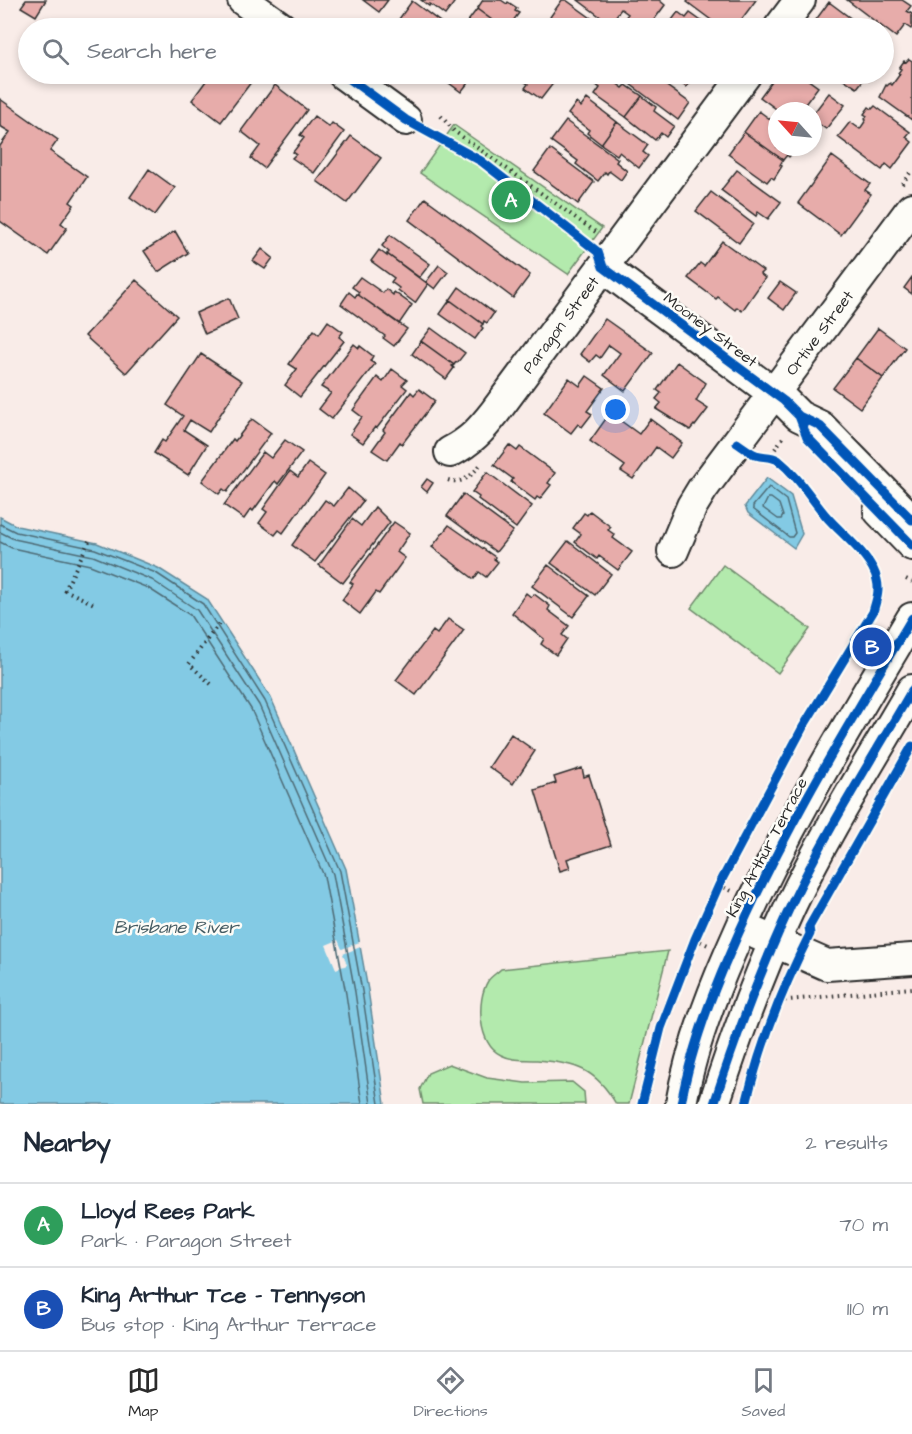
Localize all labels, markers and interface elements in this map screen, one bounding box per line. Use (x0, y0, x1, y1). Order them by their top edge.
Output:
search box (18, 18, 894, 84)
icon: search (39, 35, 72, 68)
text: Search here (87, 36, 217, 67)
north arrow (768, 102, 822, 156)
pin: A (492, 178, 530, 222)
street label: Paragon Street (517, 271, 605, 378)
street label: Ortive Street (781, 286, 859, 380)
street label: Mooney Street (658, 287, 762, 374)
your location (601, 395, 630, 424)
pin: B (852, 624, 892, 670)
street label: King Arthur Terrace (721, 774, 814, 921)
water label: Brisbane River (114, 915, 240, 940)
text: Nearby (24, 1125, 111, 1161)
text: 2 results (805, 1129, 888, 1157)
text: Lloyd Rees Park (81, 1196, 254, 1227)
text: A (37, 1211, 50, 1239)
text: 70 m (840, 1211, 888, 1239)
text: Park · Paragon Street (81, 1227, 292, 1255)
text: King Arthur Tce - Tennyson (81, 1280, 365, 1311)
text: B (36, 1295, 51, 1323)
text: 110 m (847, 1295, 888, 1323)
text: Bus stop · King Arthur Terrace (81, 1311, 376, 1339)
tab: Map (127, 1364, 160, 1422)
tab: Directions (414, 1364, 488, 1422)
tab: Saved (742, 1364, 785, 1422)

